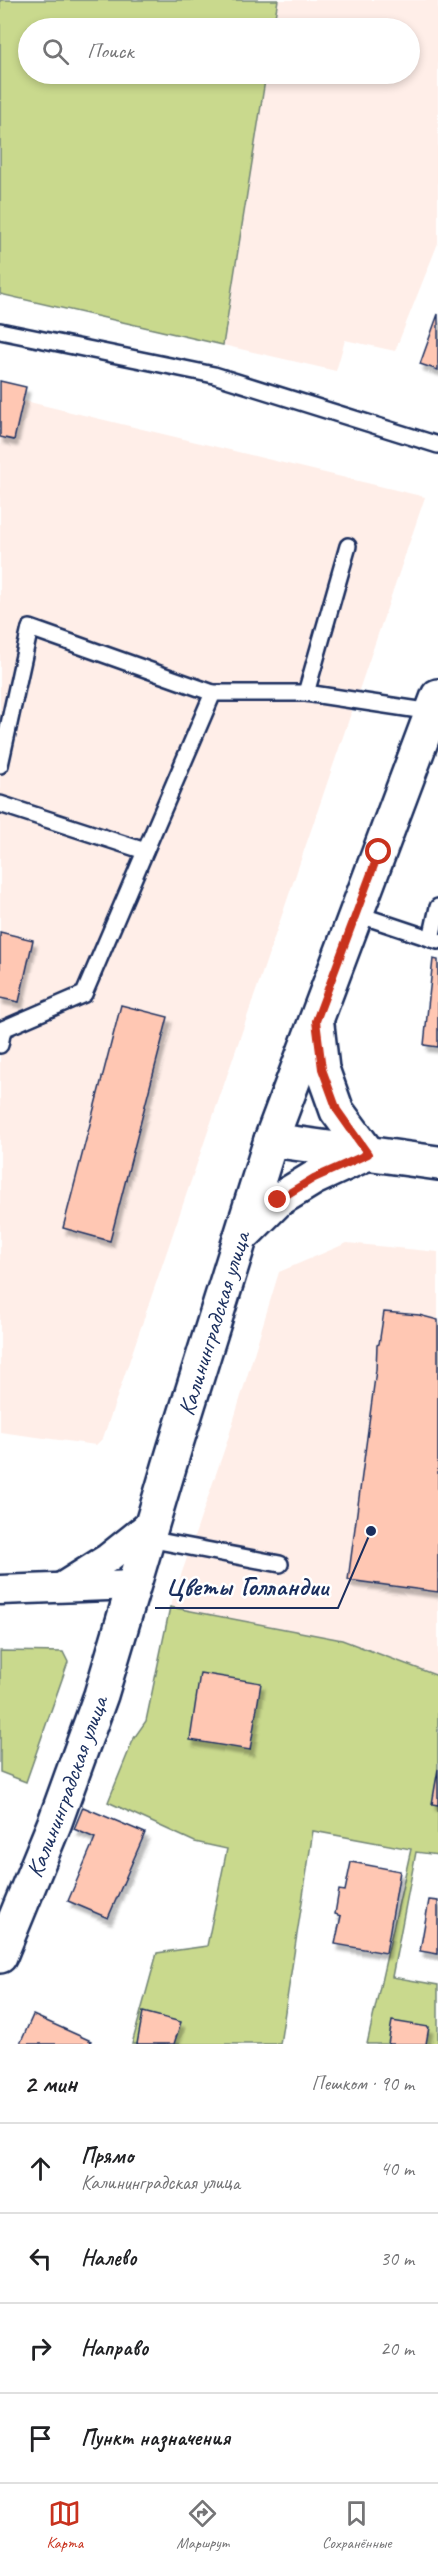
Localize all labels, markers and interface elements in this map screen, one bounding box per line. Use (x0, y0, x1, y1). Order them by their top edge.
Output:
search box (18, 18, 420, 84)
icon: search (39, 35, 72, 68)
text: Поиск (87, 37, 133, 65)
route start (365, 838, 391, 864)
route end (264, 1186, 290, 1212)
street label: Калининградская улица (171, 1226, 257, 1419)
callout: Цветы Голландии (155, 1564, 338, 1608)
text: Цветы Голландии (166, 1570, 331, 1603)
street label: Калининградская улица (19, 1690, 115, 1882)
text: 2 мин (24, 2067, 77, 2100)
text: Пешком · 90 m (311, 2071, 414, 2096)
text: Прямо (81, 2142, 133, 2170)
icon: ahead (24, 2152, 57, 2185)
text: 40 m (380, 2156, 414, 2181)
text: Калининградская улица (81, 2170, 240, 2195)
icon: left (24, 2242, 57, 2275)
text: Налево (81, 2244, 137, 2272)
text: 30 m (380, 2246, 414, 2271)
icon: right (24, 2332, 57, 2365)
text: Направо (81, 2334, 148, 2362)
text: 20 m (380, 2336, 414, 2361)
icon: arrive (24, 2422, 57, 2455)
text: Пункт назначения (81, 2424, 230, 2452)
tab: Карта (47, 2497, 83, 2553)
tab: Маршрут (176, 2497, 229, 2553)
tab: Сохранённые (322, 2497, 391, 2553)

